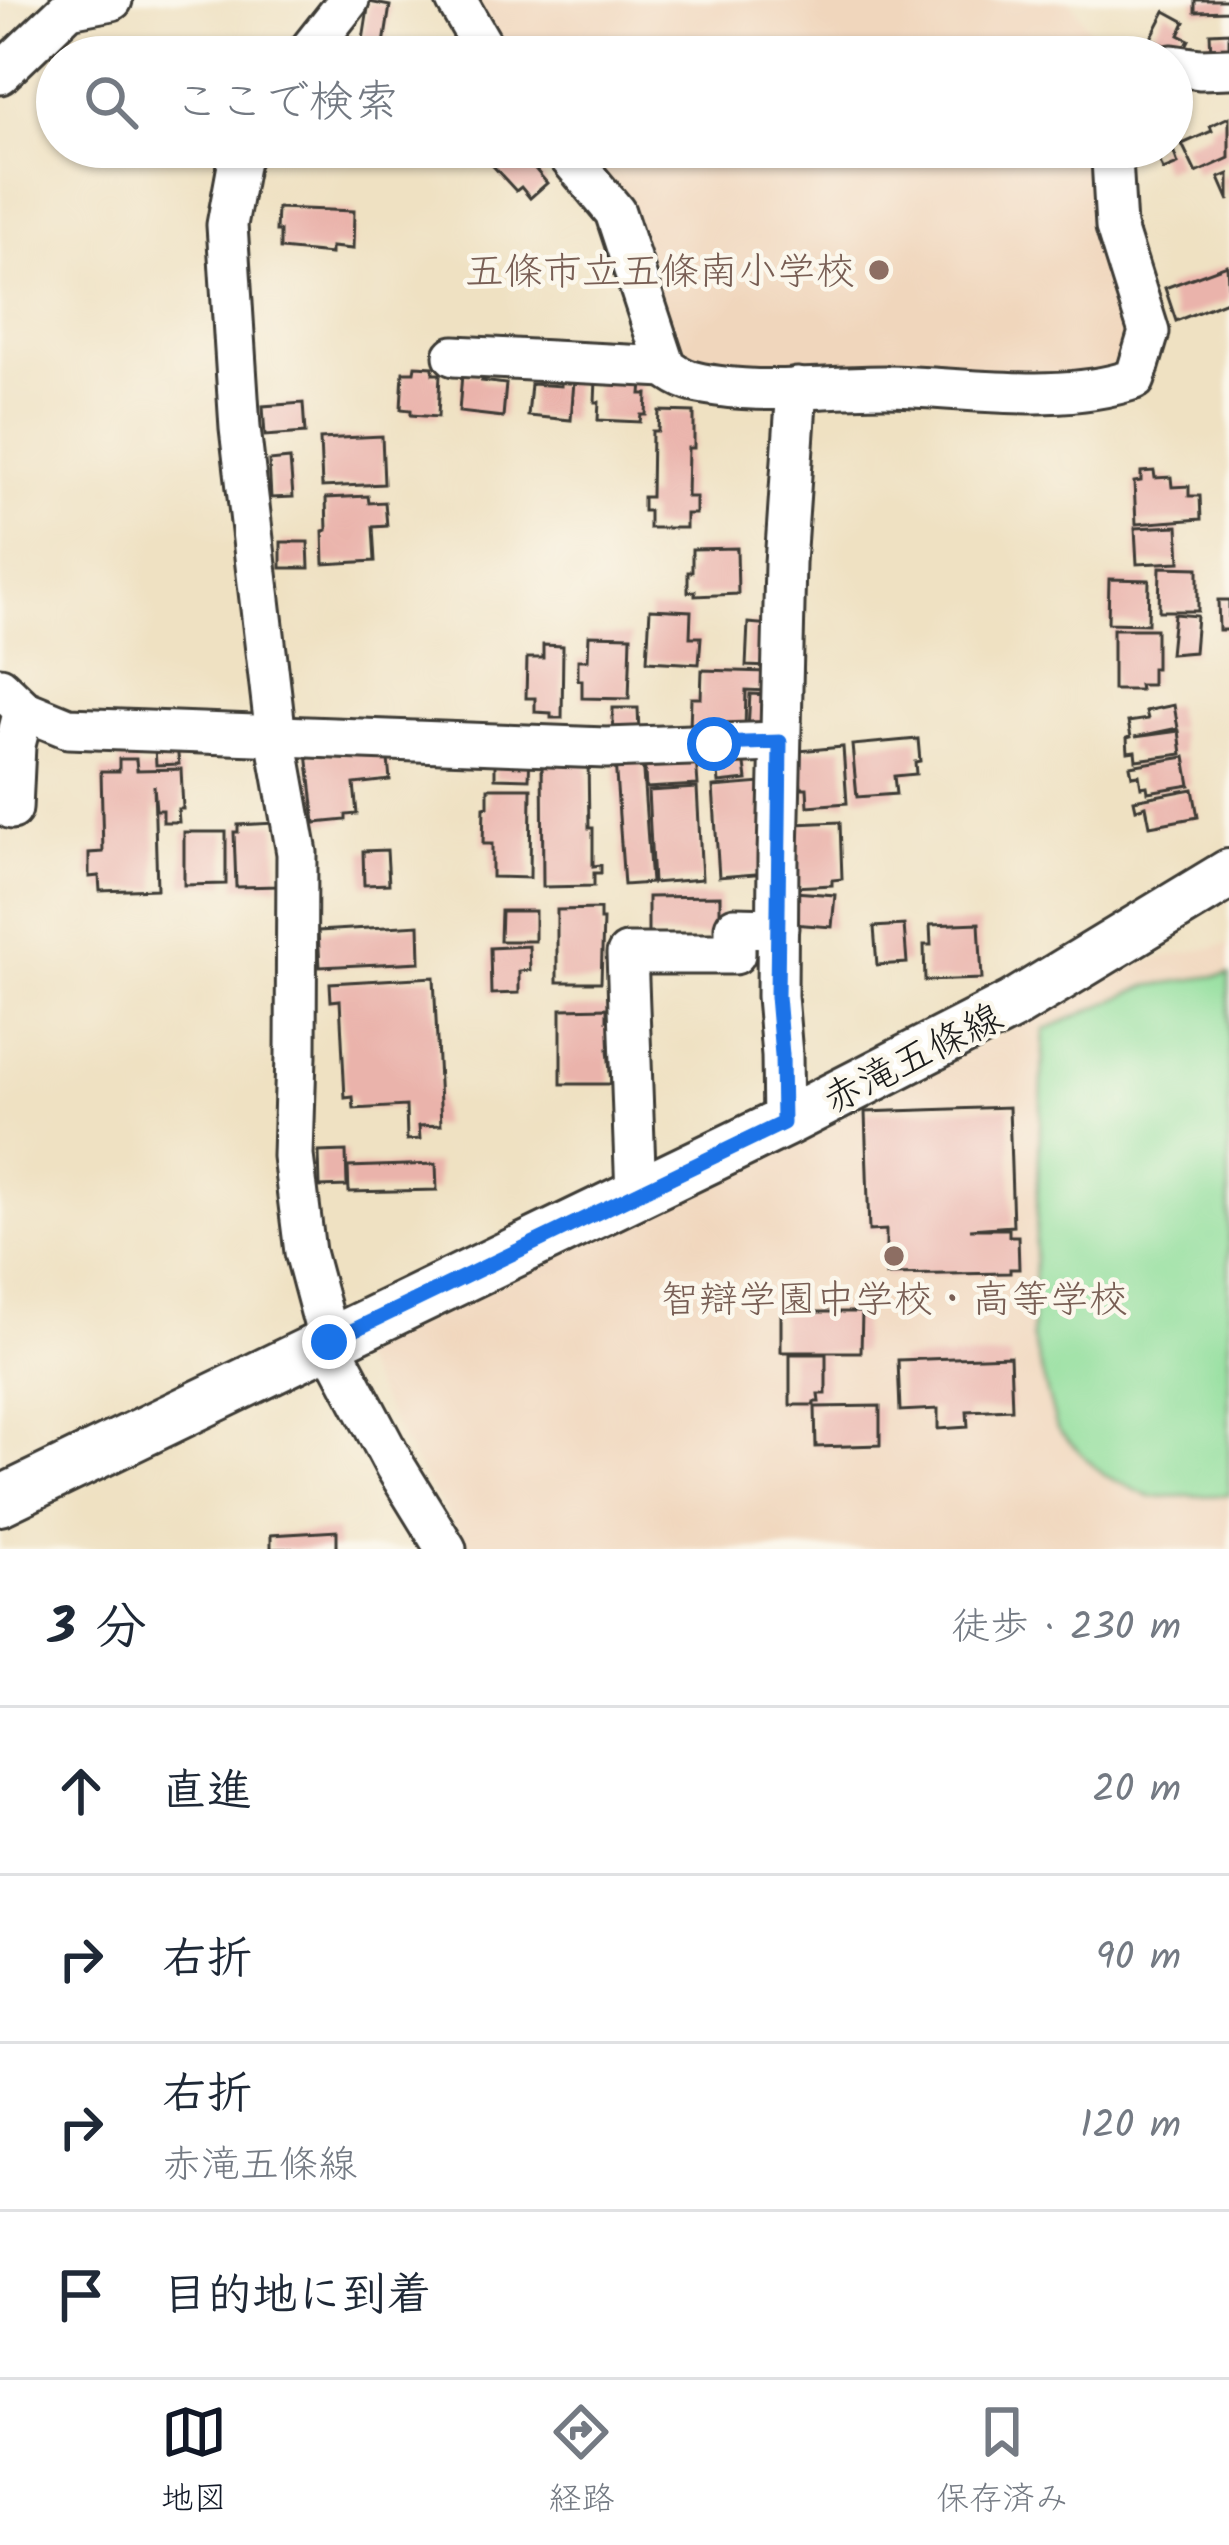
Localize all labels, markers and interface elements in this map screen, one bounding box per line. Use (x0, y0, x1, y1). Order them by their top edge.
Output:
search box (36, 36, 1193, 168)
text: ここで検索 (174, 68, 399, 140)
icon: search (78, 69, 144, 135)
place label: 五條市立五條南小学校 (465, 243, 855, 305)
marker: 五條市立五條南小学校 (866, 257, 892, 283)
route start (687, 717, 741, 771)
street label: 赤滝五條線 (813, 989, 1015, 1132)
marker: 智辯学園中学校・高等学校 (881, 1243, 907, 1269)
place label: 智辯学園中学校・高等学校 (660, 1271, 1128, 1333)
route end (302, 1315, 356, 1369)
text: 3 分 (48, 1589, 147, 1670)
text: 徒歩 · 230 m (951, 1598, 1181, 1660)
text: 直進 (162, 1757, 252, 1829)
icon: ahead (48, 1758, 114, 1824)
text: 20 m (1092, 1760, 1181, 1822)
text: 右折 (162, 1925, 252, 1997)
icon: right (48, 1926, 114, 1992)
text: 90 m (1096, 1928, 1181, 1990)
text: 右折 (162, 2060, 252, 2132)
icon: right (48, 2094, 114, 2160)
text: 120 m (1080, 2096, 1181, 2158)
text: 赤滝五條線 (162, 2136, 357, 2198)
text: 目的地に到着 (162, 2261, 432, 2333)
icon: arrive (48, 2262, 114, 2328)
tab: 地図 (161, 2399, 227, 2527)
tab: 経路 (548, 2399, 614, 2527)
tab: 保存済み (936, 2399, 1068, 2527)

